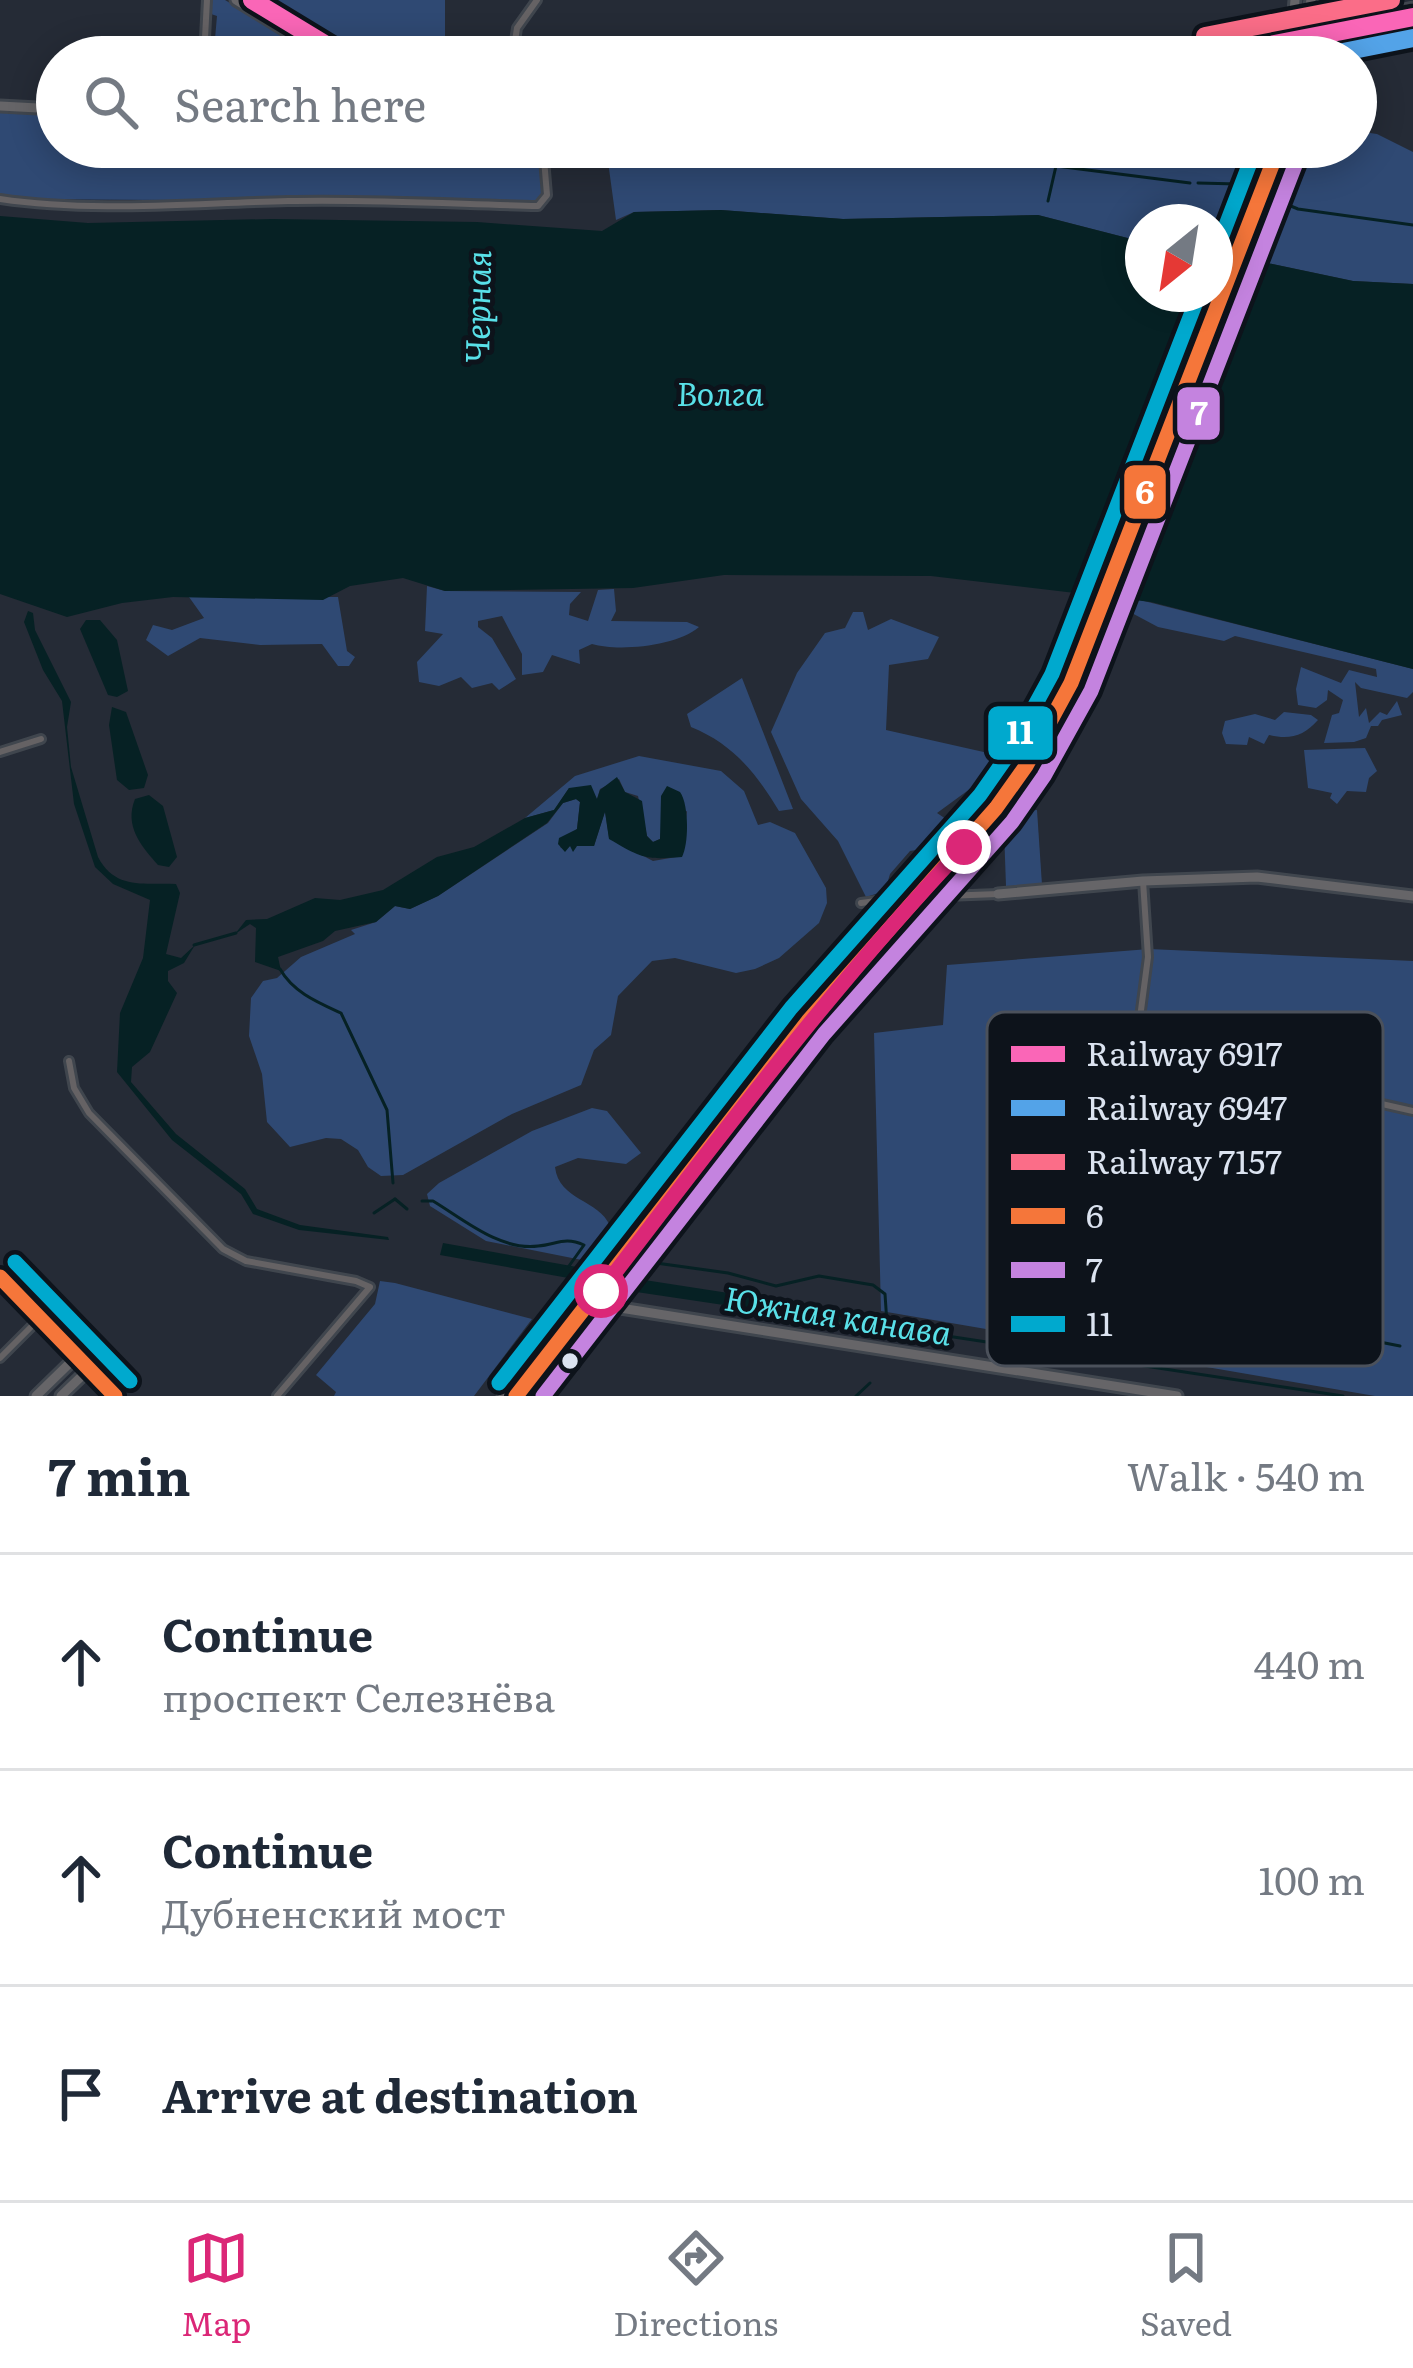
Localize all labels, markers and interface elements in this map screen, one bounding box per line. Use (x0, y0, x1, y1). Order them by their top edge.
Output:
search box (36, 36, 1377, 168)
icon: search (78, 69, 144, 135)
text: Search here (174, 69, 426, 136)
north arrow (1125, 204, 1233, 312)
water label: Черная (450, 250, 501, 364)
water label: Волга (676, 367, 764, 416)
line badge: 7 (1175, 385, 1222, 442)
text: 7 (1190, 386, 1208, 435)
line badge: 6 (1122, 463, 1168, 521)
text: 6 (1135, 465, 1155, 514)
line badge: 11 (986, 704, 1055, 762)
text: 11 (1006, 705, 1034, 754)
route end (937, 820, 991, 874)
legend (987, 1012, 1383, 1366)
text: Railway 6917 (1086, 1027, 1283, 1076)
text: Railway 6947 (1086, 1081, 1287, 1130)
text: Railway 7157 (1086, 1135, 1282, 1184)
text: 6 (1086, 1189, 1104, 1238)
text: 7 (1086, 1243, 1103, 1292)
route start (574, 1264, 628, 1318)
water label: Южная канава (721, 1271, 956, 1356)
text: 11 (1086, 1297, 1113, 1346)
unlabelled marker (559, 1350, 581, 1372)
text: 7 min (48, 1436, 191, 1512)
text: Walk · 540 m (1127, 1445, 1365, 1503)
text: Continue (162, 1599, 373, 1666)
icon: ahead (48, 1629, 114, 1695)
text: 440 m (1254, 1633, 1365, 1691)
text: проспект Селезнёва (162, 1666, 555, 1724)
text: Continue (162, 1815, 373, 1882)
icon: ahead (48, 1845, 114, 1911)
text: 100 m (1258, 1849, 1365, 1907)
text: Дубненский мост (162, 1882, 506, 1940)
text: Arrive at destination (162, 2060, 638, 2127)
icon: arrive (48, 2061, 114, 2127)
tab: Map (181, 2225, 251, 2346)
tab: Directions (613, 2225, 778, 2346)
tab: Saved (1140, 2225, 1232, 2346)

